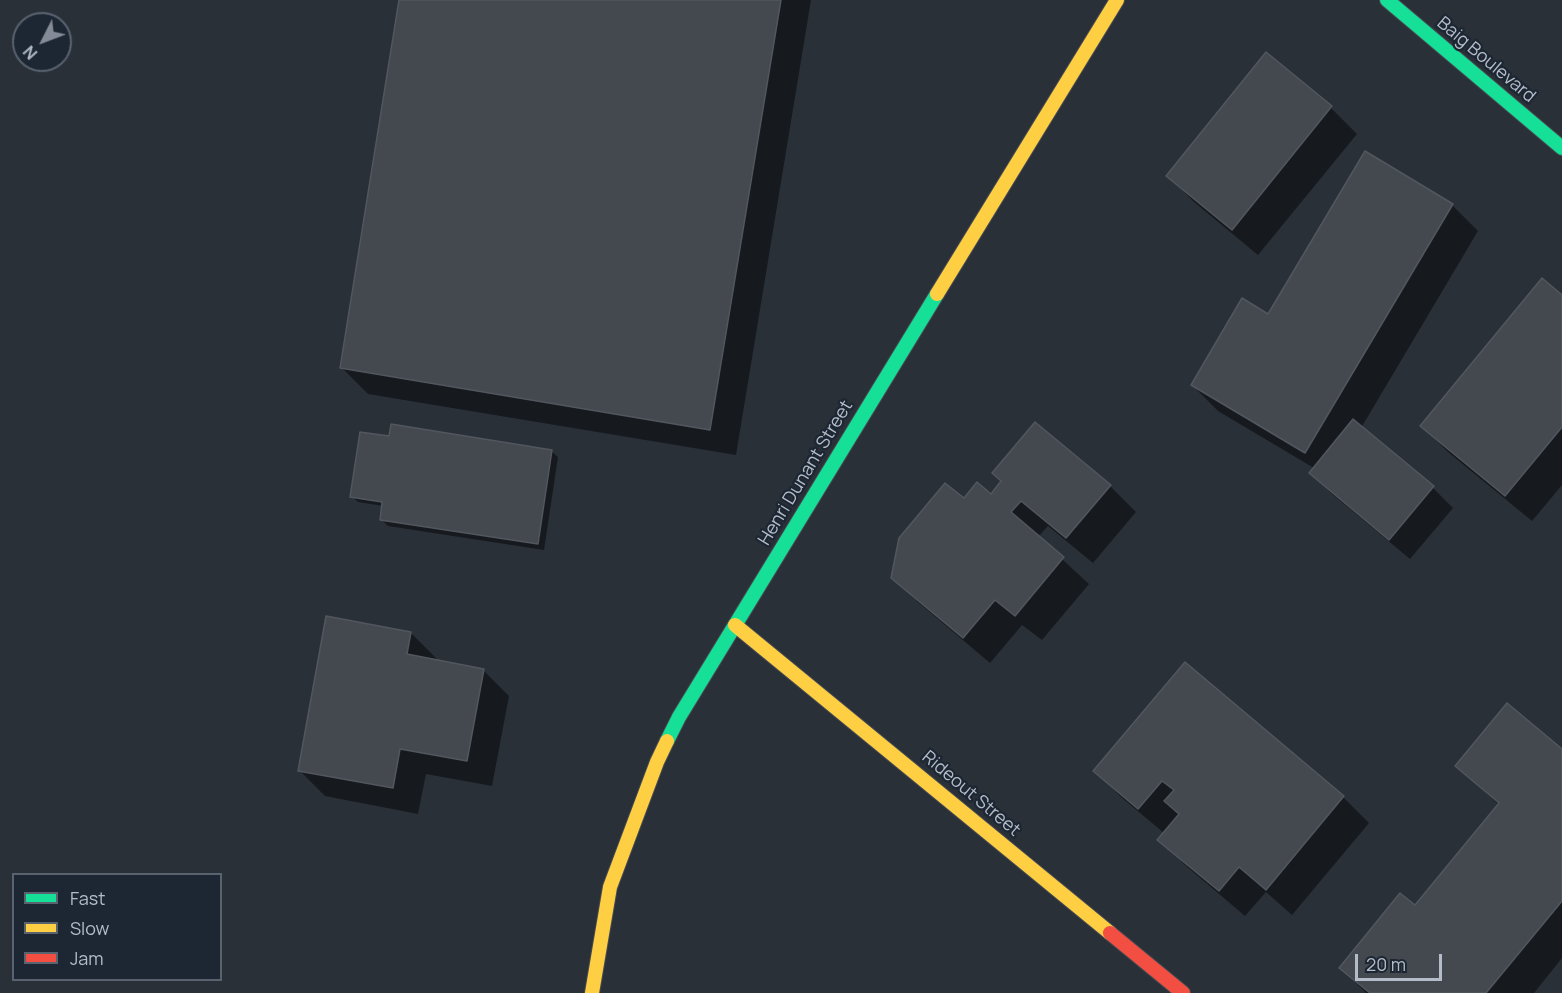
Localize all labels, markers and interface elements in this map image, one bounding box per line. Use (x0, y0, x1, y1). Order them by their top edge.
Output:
north arrow (12, 12, 72, 72)
street label: Baig Boulevard (1432, 13, 1540, 107)
text: N (18, 41, 42, 64)
street label: Henri Dunant Street (754, 397, 858, 549)
street label: Rideout Street (917, 747, 1025, 841)
legend (12, 873, 222, 981)
text: Fast (70, 886, 105, 910)
text: Slow (70, 916, 109, 940)
scale bar (1358, 942, 1445, 980)
text: Jam (70, 946, 104, 970)
text: 20 m (1366, 952, 1406, 976)

